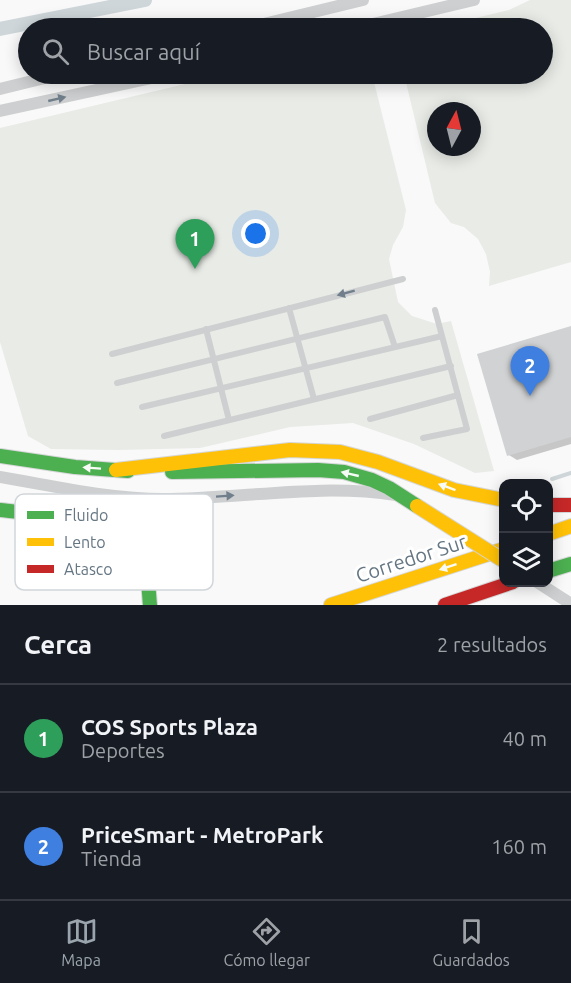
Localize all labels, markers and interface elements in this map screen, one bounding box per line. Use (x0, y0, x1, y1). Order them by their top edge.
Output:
search box (18, 18, 553, 84)
icon: search (39, 35, 72, 68)
text: Buscar aquí (87, 39, 200, 64)
one-way arrow (48, 93, 66, 103)
north arrow (427, 102, 481, 156)
your location (241, 219, 270, 248)
pin: 1 (176, 220, 214, 269)
one-way arrow (337, 289, 355, 299)
pin: 2 (510, 346, 550, 396)
one-way arrow (83, 464, 102, 473)
one-way arrow (340, 469, 359, 478)
map controls (499, 479, 553, 587)
button: locate (499, 479, 553, 533)
one-way arrow (437, 482, 455, 492)
one-way arrow (215, 491, 234, 501)
legend (15, 494, 213, 590)
text: Fluido (64, 506, 108, 524)
street label: Corredor Sur (353, 529, 470, 587)
text: Lento (64, 533, 106, 551)
button: layers (499, 533, 553, 587)
text: Atasco (64, 560, 113, 578)
one-way arrow (439, 562, 457, 572)
text: Cerca (24, 630, 92, 659)
text: 2 resultados (437, 633, 547, 656)
text: COS Sports Plaza (81, 714, 258, 739)
text: 1 (38, 727, 49, 750)
text: 40 m (503, 727, 547, 750)
text: Deportes (81, 739, 165, 762)
text: PriceSmart - MetroPark (81, 822, 323, 847)
text: 2 (38, 835, 49, 858)
text: 160 m (491, 835, 547, 858)
text: Tienda (81, 847, 142, 870)
tab: Mapa (61, 915, 101, 969)
tab: Cómo llegar (223, 915, 310, 969)
tab: Guardados (433, 915, 510, 969)

